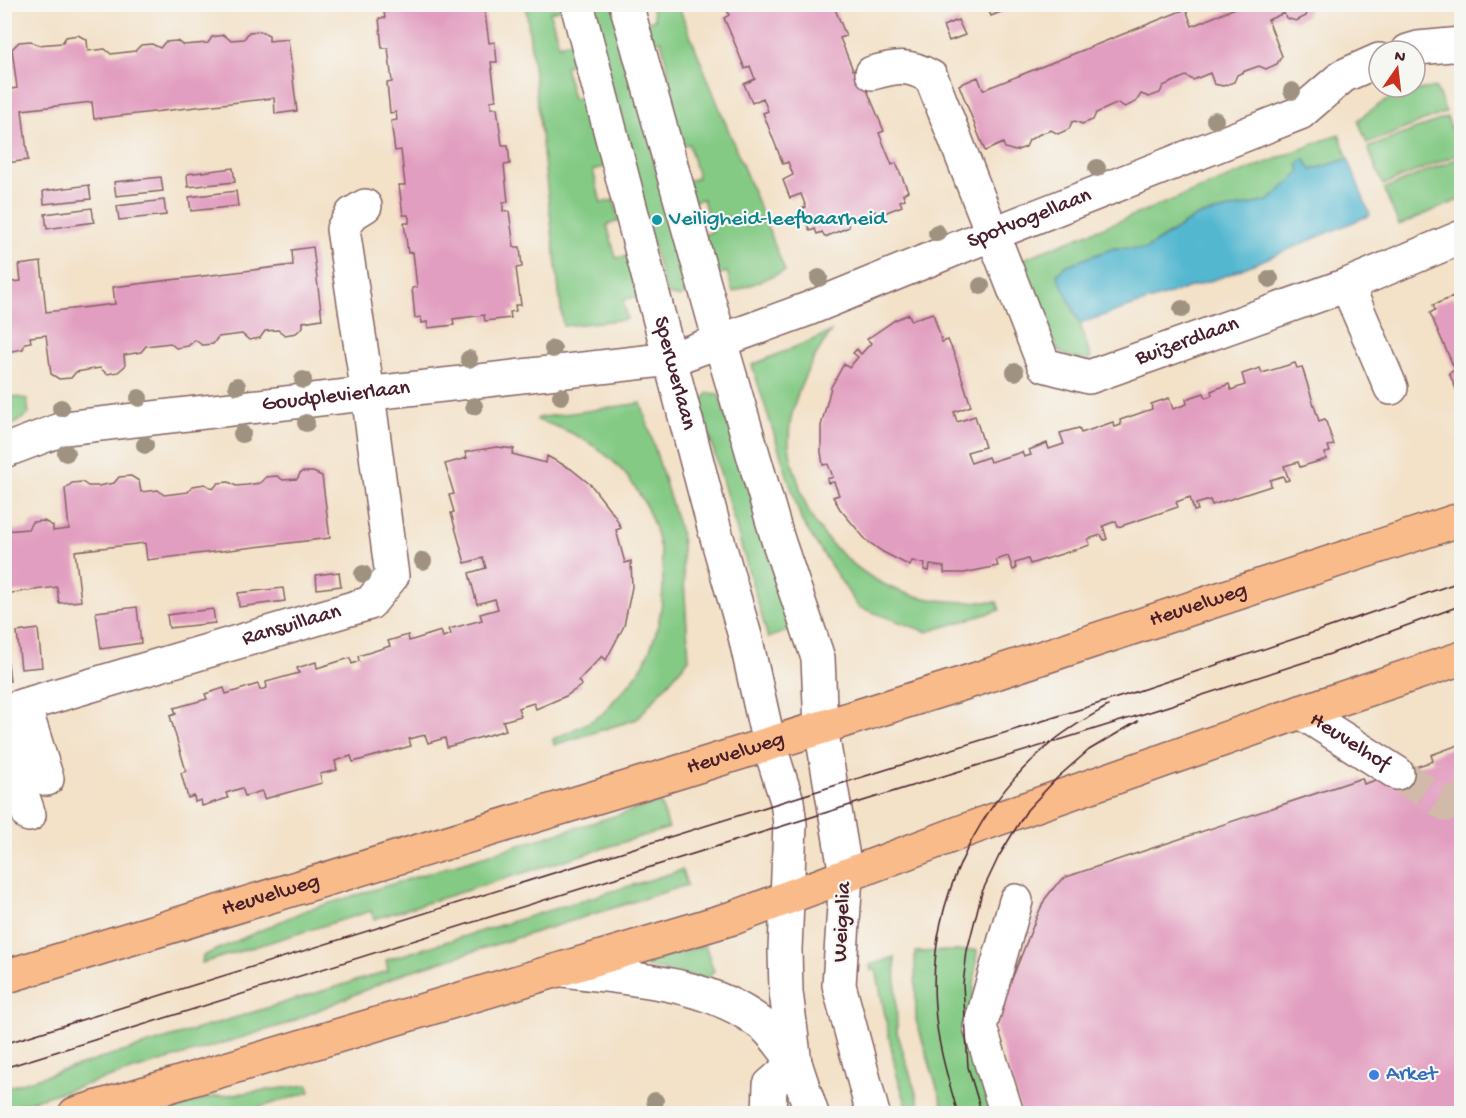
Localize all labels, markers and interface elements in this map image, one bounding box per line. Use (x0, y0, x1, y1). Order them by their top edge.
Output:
north arrow (1367, 39, 1427, 99)
text: N (1392, 47, 1408, 68)
street label: Spotvogellaan (964, 183, 1096, 256)
place label: Veiligheid-leefbaarheid (668, 207, 888, 233)
marker: Veiligheid-leefbaarheid (650, 213, 664, 227)
street label: Buizerdlaan (1131, 311, 1243, 373)
street label: Sperwerlaan (647, 314, 701, 434)
street label: Goudplevierlaan (261, 376, 412, 418)
street label: Heuvelweg (1147, 578, 1251, 634)
street label: Ransuillaan (239, 599, 345, 653)
street label: Heuvelhof (1304, 707, 1396, 779)
street label: Heuvelweg (684, 727, 788, 782)
street label: Heuvelweg (219, 869, 323, 923)
street label: Weigelia (828, 880, 858, 963)
place label: Arket (1386, 1062, 1439, 1088)
marker: Arket (1367, 1068, 1381, 1082)

